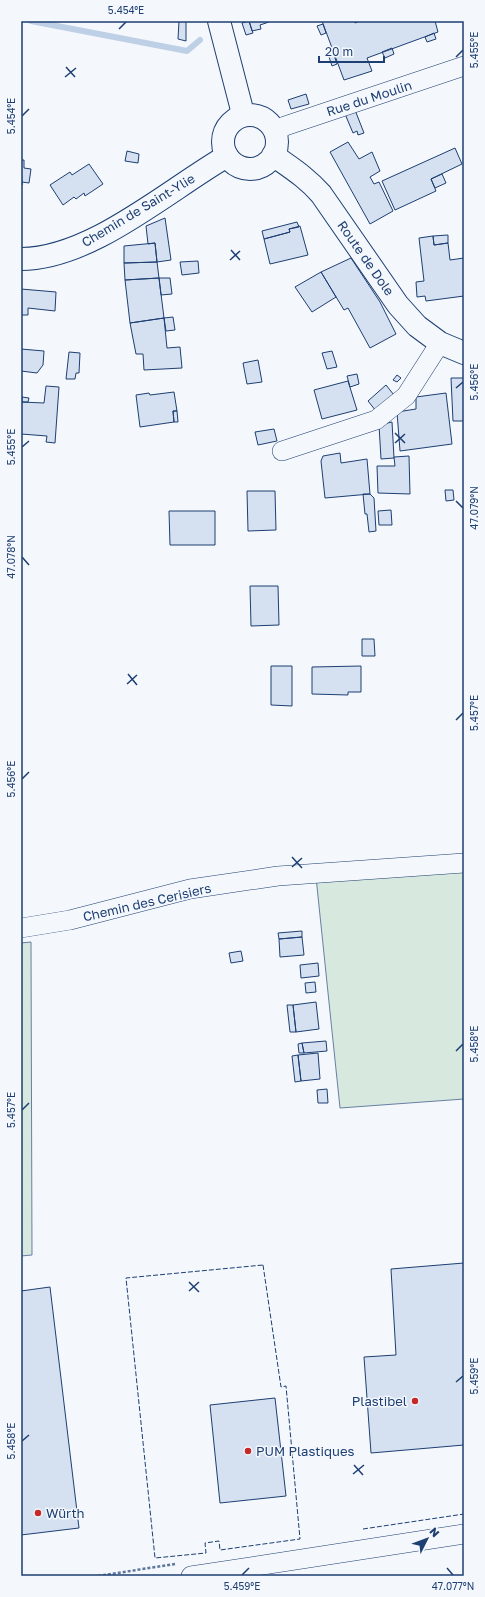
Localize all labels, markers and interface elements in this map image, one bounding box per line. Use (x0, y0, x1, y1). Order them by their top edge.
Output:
text: 5.454°E (108, 4, 144, 16)
text: 5.455°E (468, 32, 480, 68)
scale bar (319, 38, 384, 64)
text: 20 m (325, 44, 353, 59)
street label: Rue du Moulin (324, 77, 414, 119)
text: 5.454°E (5, 98, 17, 134)
street label: Chemin de Saint-Ylie (78, 170, 198, 250)
street label: Route de Dole (334, 218, 398, 298)
text: 5.456°E (468, 364, 480, 400)
text: 5.455°E (5, 429, 17, 465)
text: 47.079°N (468, 486, 480, 530)
text: 47.078°N (5, 535, 17, 579)
text: 5.457°E (468, 695, 480, 731)
text: 5.456°E (5, 761, 17, 797)
street label: Chemin des Cerisiers (81, 879, 213, 925)
text: 5.458°E (468, 1026, 480, 1062)
text: 5.457°E (5, 1092, 17, 1128)
text: 5.459°E (468, 1358, 480, 1394)
place label: Plastibel (352, 1393, 407, 1409)
marker: Plastibel (410, 1396, 420, 1406)
text: 5.458°E (5, 1423, 17, 1459)
place label: PUM Plastiques (256, 1443, 354, 1459)
marker: PUM Plastiques (243, 1446, 253, 1456)
place label: Würth (46, 1505, 85, 1521)
marker: Würth (33, 1508, 43, 1518)
north arrow (407, 1519, 447, 1559)
text: N (427, 1525, 442, 1539)
text: 5.459°E (224, 1580, 260, 1592)
text: 47.077°N (432, 1580, 474, 1592)

